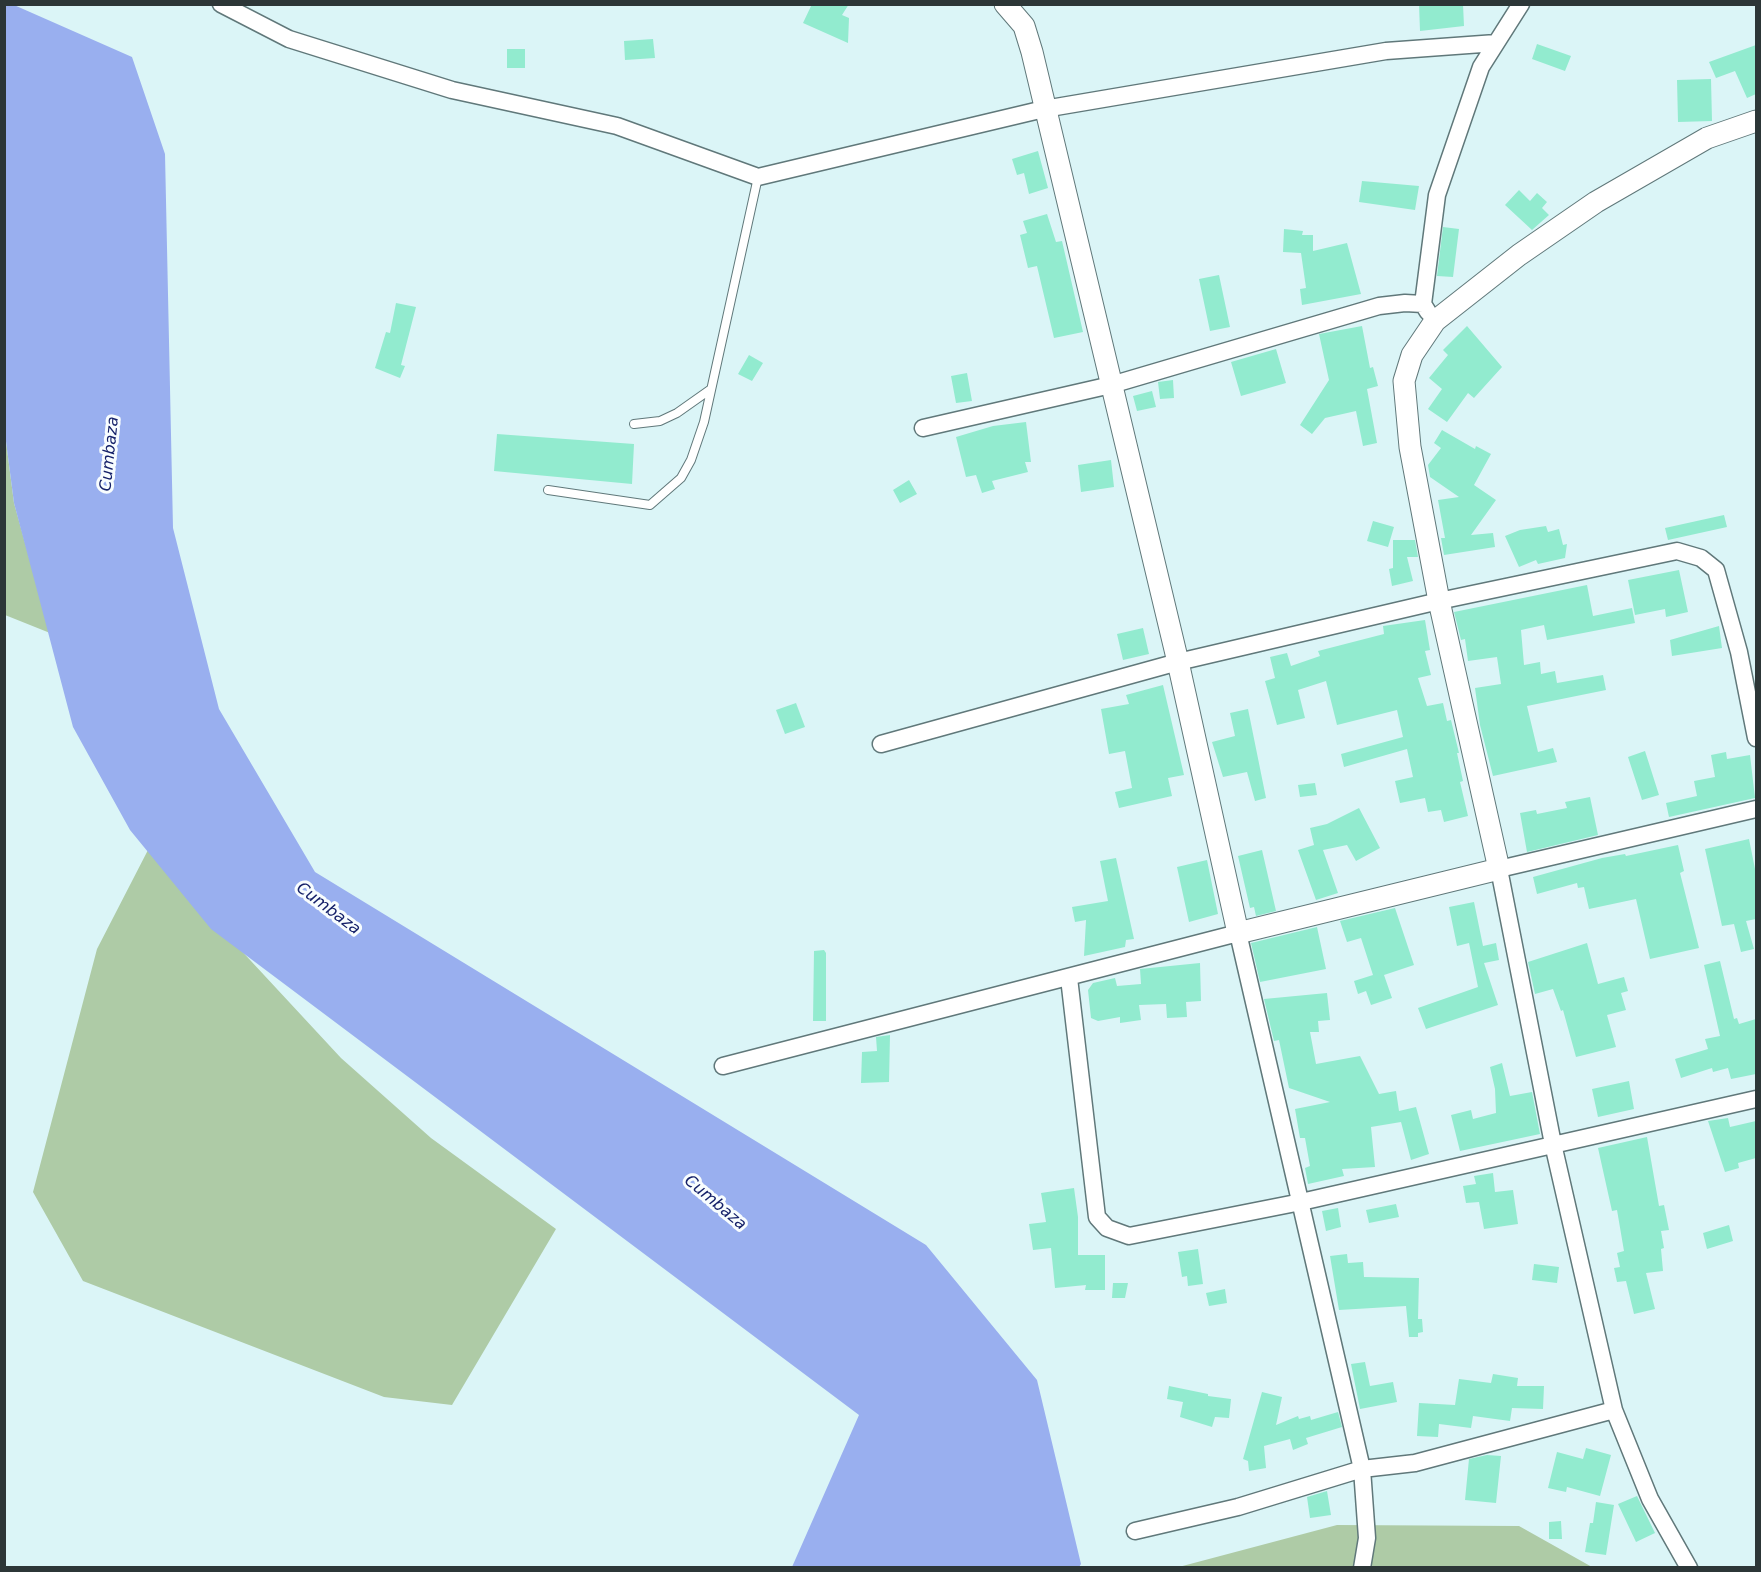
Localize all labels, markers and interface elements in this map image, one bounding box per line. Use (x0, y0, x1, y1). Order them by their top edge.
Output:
water label: Cumbaza (97, 416, 123, 492)
water label: Cumbaza (292, 879, 364, 939)
water label: Cumbaza (680, 1172, 750, 1234)

